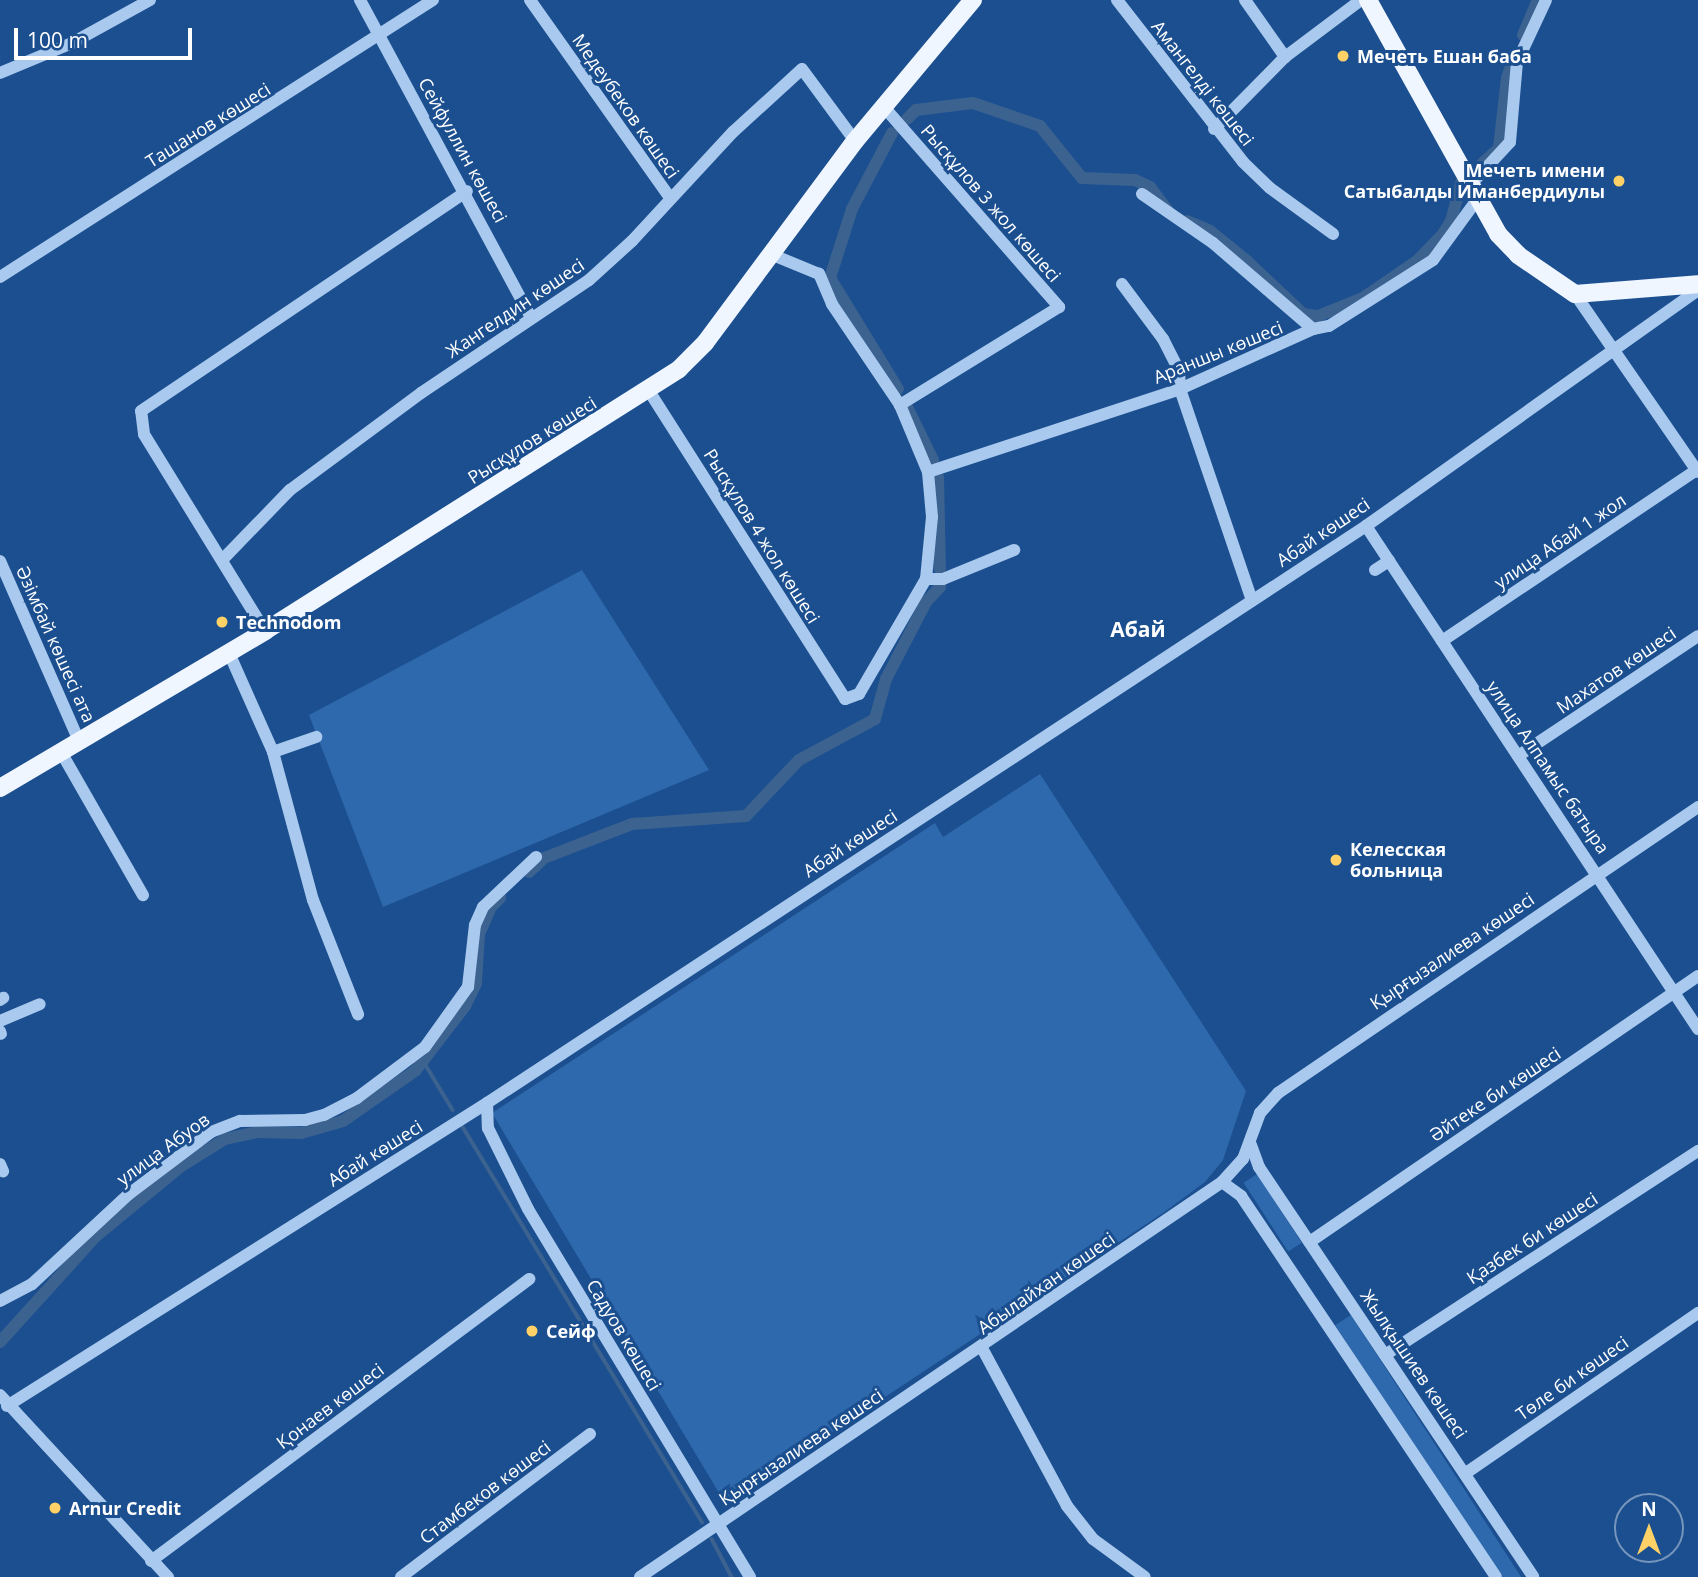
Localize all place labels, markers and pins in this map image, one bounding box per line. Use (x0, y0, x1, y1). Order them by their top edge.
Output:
place label: Мечеть Ешан баба (1357, 45, 1532, 67)
marker: Мечеть Ешан баба (1335, 48, 1351, 64)
place label: Мечеть имени Сатыбалды Иманбердиулы (1344, 160, 1605, 202)
marker: Мечеть имени Сатыбалды Иманбердиулы (1611, 173, 1627, 189)
place label: Technodom (236, 611, 341, 633)
marker: Technodom (214, 614, 230, 630)
place label: Келесская больница (1350, 839, 1446, 882)
marker: Келесская больница (1328, 852, 1344, 868)
place label: Сейф (546, 1320, 596, 1342)
marker: Сейф (524, 1323, 540, 1339)
place label: Arnur Credit (69, 1497, 181, 1519)
marker: Arnur Credit (47, 1500, 63, 1516)

